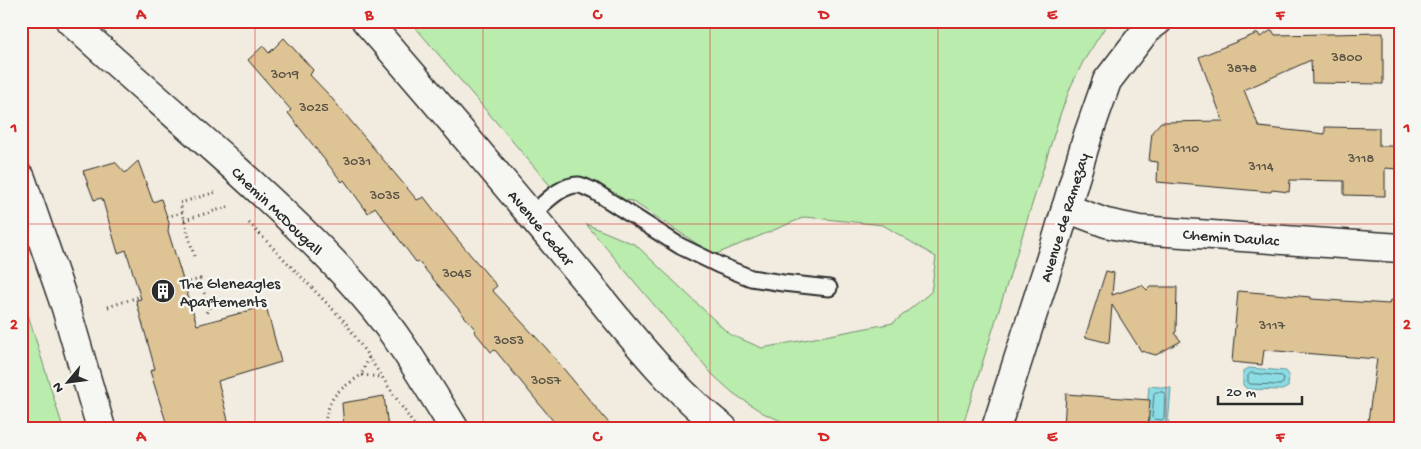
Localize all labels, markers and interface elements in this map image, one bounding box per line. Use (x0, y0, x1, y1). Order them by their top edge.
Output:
text: A (135, 7, 147, 26)
text: B (364, 7, 374, 26)
text: C (592, 7, 603, 26)
text: D (817, 7, 830, 26)
text: E (1047, 7, 1058, 26)
text: F (1275, 7, 1286, 26)
house number: 3800 (1331, 50, 1362, 67)
house number: 3878 (1226, 61, 1257, 78)
house number: 3019 (270, 67, 299, 84)
house number: 3025 (298, 100, 329, 117)
text: 1 (10, 120, 17, 139)
text: 1 (1403, 120, 1410, 139)
house number: 3110 (1172, 141, 1199, 158)
street label: Avenue de Ramezay (1038, 151, 1095, 285)
house number: 3118 (1347, 151, 1374, 168)
house number: 3031 (342, 154, 371, 171)
house number: 3114 (1247, 159, 1274, 176)
street label: Chemin McDougall (226, 164, 325, 261)
house number: 3035 (369, 188, 400, 205)
street label: Avenue Cedar (502, 188, 577, 272)
street label: Chemin Daulac (1182, 227, 1280, 252)
house number: 3045 (441, 266, 472, 283)
place label: The Gleneagles Apartements (179, 276, 281, 313)
building icon: The Gleneagles Apartements (150, 278, 176, 304)
text: 2 (10, 317, 18, 336)
text: 2 (1403, 317, 1411, 336)
house number: 3117 (1258, 318, 1286, 335)
house number: 3053 (493, 333, 524, 350)
north arrow (42, 356, 92, 406)
house number: 3057 (530, 373, 562, 390)
scale bar (1218, 374, 1302, 406)
text: N (49, 379, 68, 395)
text: 20 m (1226, 384, 1256, 402)
text: A (135, 429, 147, 448)
text: B (364, 429, 374, 448)
text: C (592, 429, 603, 448)
text: D (817, 429, 830, 448)
text: E (1047, 429, 1058, 448)
text: F (1275, 429, 1286, 448)

